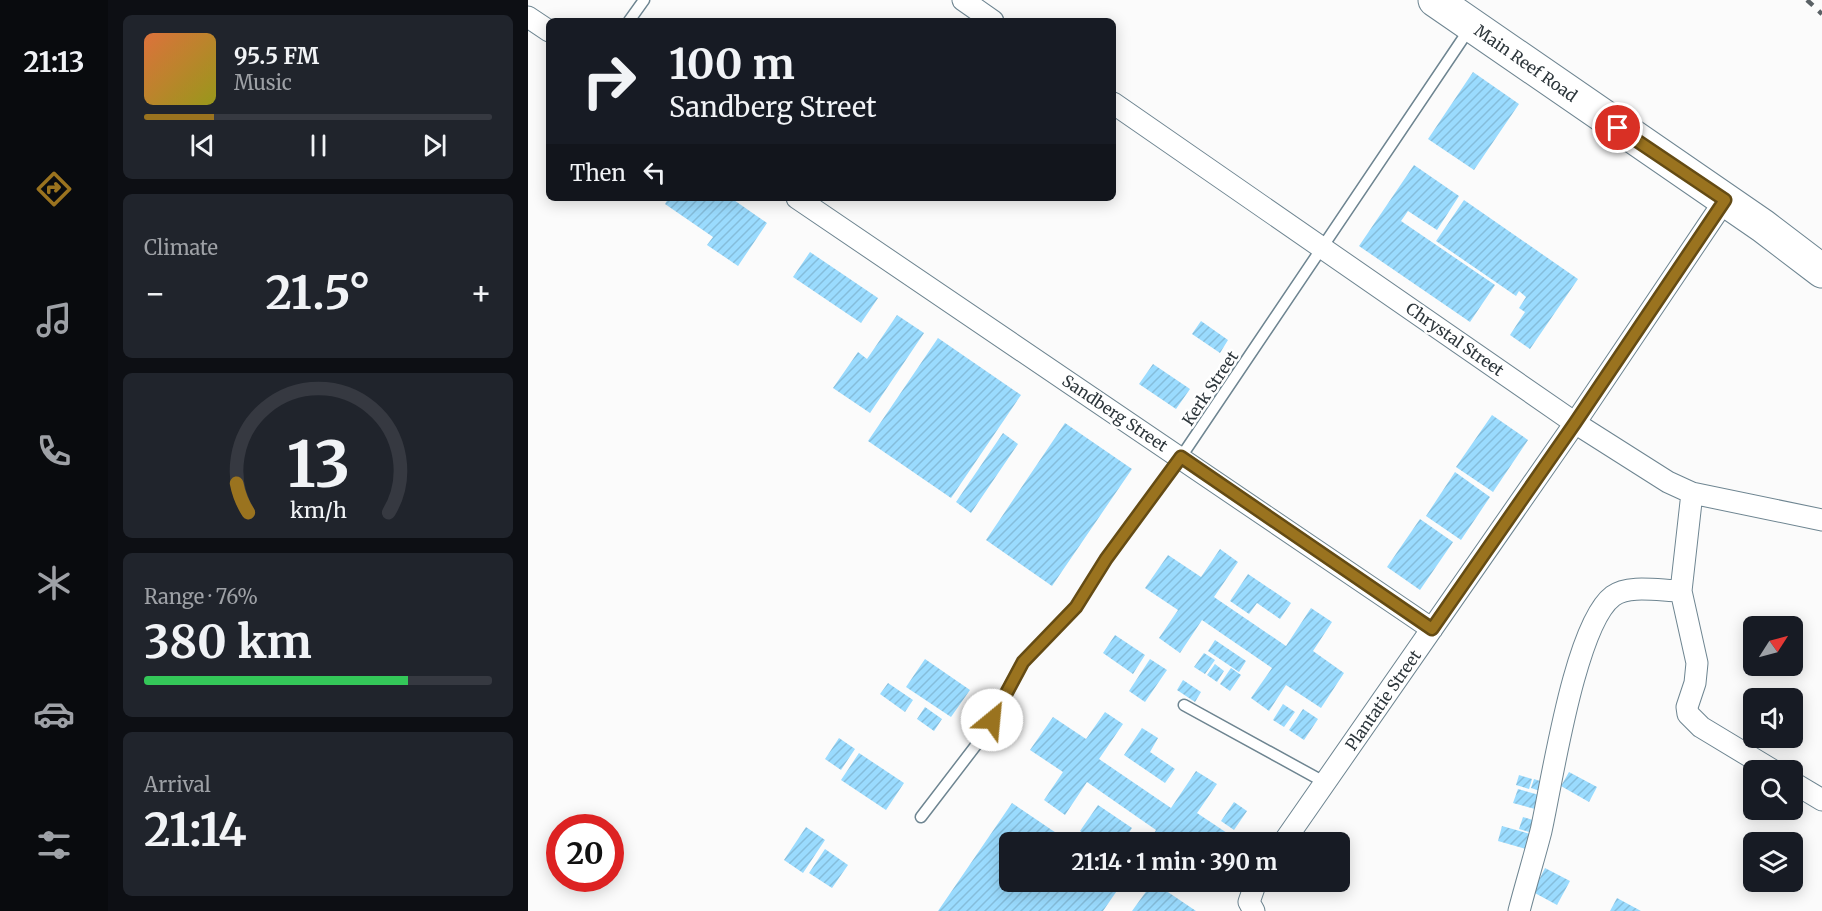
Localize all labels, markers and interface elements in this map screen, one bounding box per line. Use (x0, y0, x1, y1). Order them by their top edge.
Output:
street label: Main Reef Road (1471, 20, 1581, 106)
text: 100 m (669, 38, 795, 90)
text: 95.5 FM (234, 42, 319, 70)
icon: right (570, 42, 648, 120)
text: 21:13 (24, 45, 84, 79)
text: Music (234, 70, 292, 95)
text: Sandberg Street (669, 90, 877, 124)
pin (1592, 102, 1643, 153)
icon: arrive (1601, 111, 1634, 144)
icon: previous (186, 129, 219, 162)
icon: pause (302, 129, 335, 162)
icon: next (418, 129, 451, 162)
icon: left (638, 156, 671, 189)
text: Then (570, 159, 626, 187)
icon: directions (33, 168, 75, 210)
text: Climate (144, 235, 218, 260)
text: 21.5° (266, 265, 370, 321)
text: − (144, 273, 166, 314)
text: + (470, 273, 492, 314)
street label: Chrystal Street (1402, 298, 1508, 381)
icon: music (33, 299, 75, 341)
street label: Kerk Street (1178, 346, 1243, 429)
street label: Sandberg Street (1058, 370, 1172, 456)
text: 13 (286, 426, 350, 504)
icon: phone (33, 430, 75, 472)
text: km/h (290, 497, 346, 524)
icon: climate (33, 562, 75, 604)
text: Range · 76% (144, 584, 258, 609)
text: 380 km (144, 614, 312, 670)
north arrow (1743, 616, 1803, 676)
map controls (1743, 616, 1803, 892)
street label: Plantatie Street (1341, 645, 1426, 754)
position arrow (960, 688, 1024, 752)
button: sound (1743, 688, 1803, 748)
icon: car (33, 693, 75, 735)
button: search (1743, 760, 1803, 820)
text: Arrival (144, 772, 211, 797)
text: 21:14 (144, 802, 247, 858)
speed limit sign: 20 (546, 814, 624, 892)
icon: filters (33, 824, 75, 866)
button: layers (1743, 832, 1803, 892)
text: 21:14 · 1 min · 390 m (1072, 848, 1277, 876)

